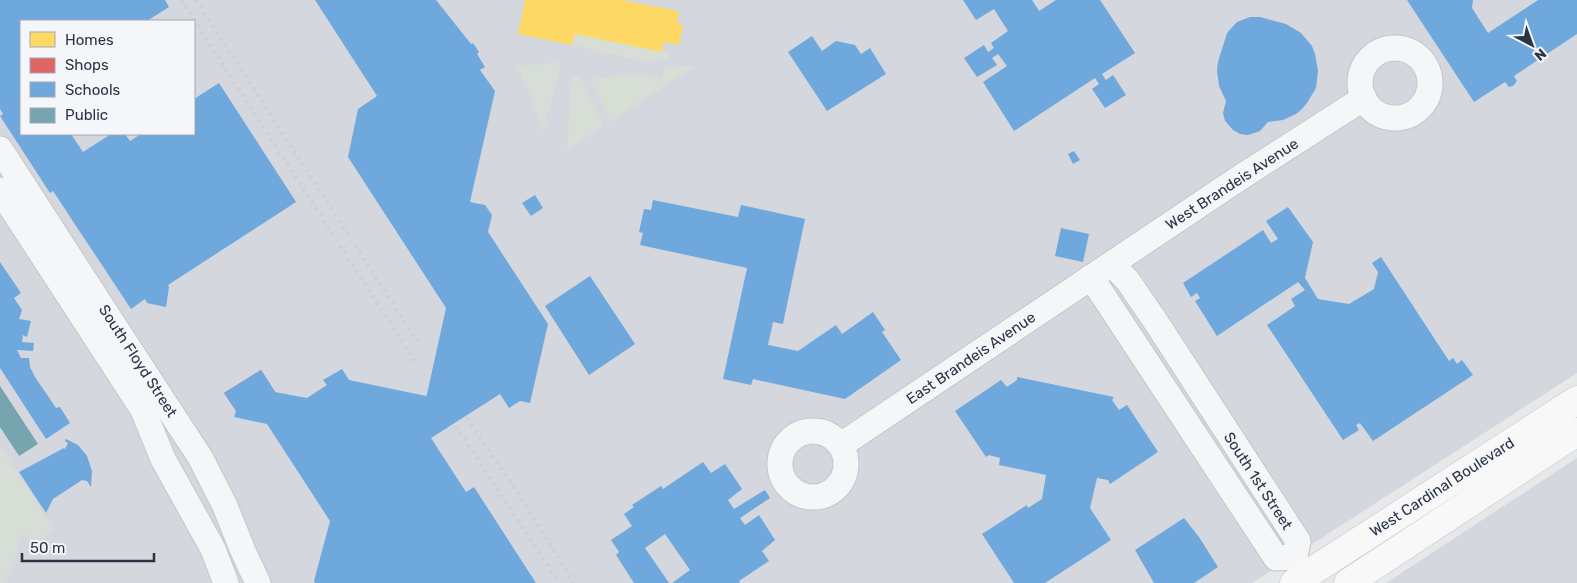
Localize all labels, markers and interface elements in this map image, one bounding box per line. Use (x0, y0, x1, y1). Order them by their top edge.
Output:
legend (20, 20, 195, 135)
north arrow (1507, 20, 1557, 70)
text: Homes (65, 31, 114, 49)
text: N (1531, 45, 1550, 64)
text: Shops (65, 56, 109, 74)
text: Schools (65, 81, 121, 99)
text: Public (65, 106, 108, 124)
street label: West Brandeis Avenue (1162, 134, 1302, 234)
street label: South Floyd Street (95, 301, 181, 421)
street label: East Brandeis Avenue (903, 308, 1039, 408)
street label: South 1st Street (1220, 429, 1296, 533)
street label: West Cardinal Boulevard (1366, 434, 1518, 540)
scale bar (22, 530, 155, 562)
text: 50 m (30, 539, 65, 557)

